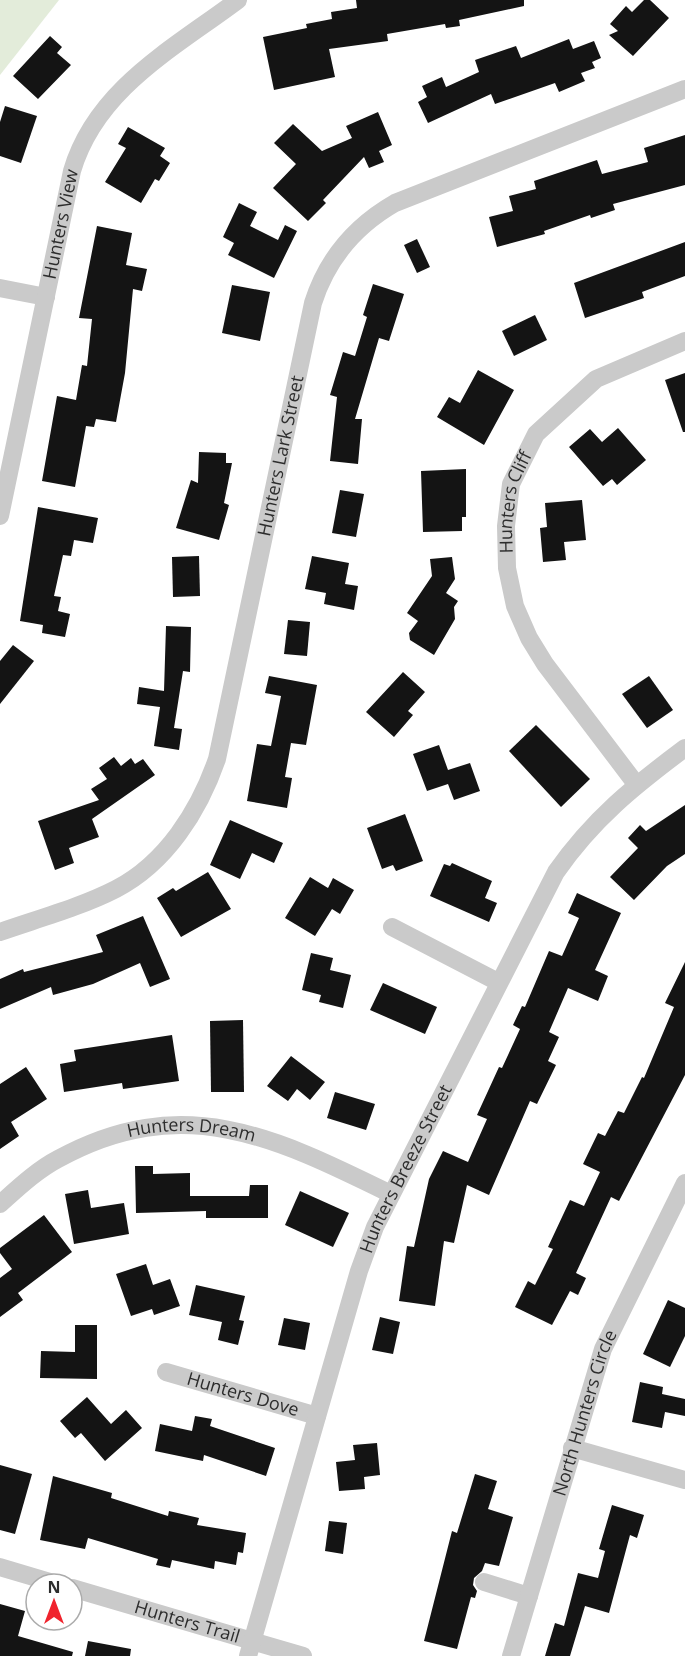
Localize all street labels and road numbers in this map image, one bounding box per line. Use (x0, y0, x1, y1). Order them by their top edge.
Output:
street label: Hunters View (37, 167, 83, 281)
street label: Hunters Lark Street (251, 373, 308, 538)
street label: Hunters Cliff (493, 446, 537, 554)
street label: Hunters Breeze Street (354, 1080, 457, 1256)
street label: Hunters Dream (124, 1112, 259, 1147)
street label: North Hunters Circle (547, 1325, 622, 1499)
street label: Hunters Dove (184, 1366, 302, 1421)
street label: Hunters Trail (132, 1594, 243, 1648)

